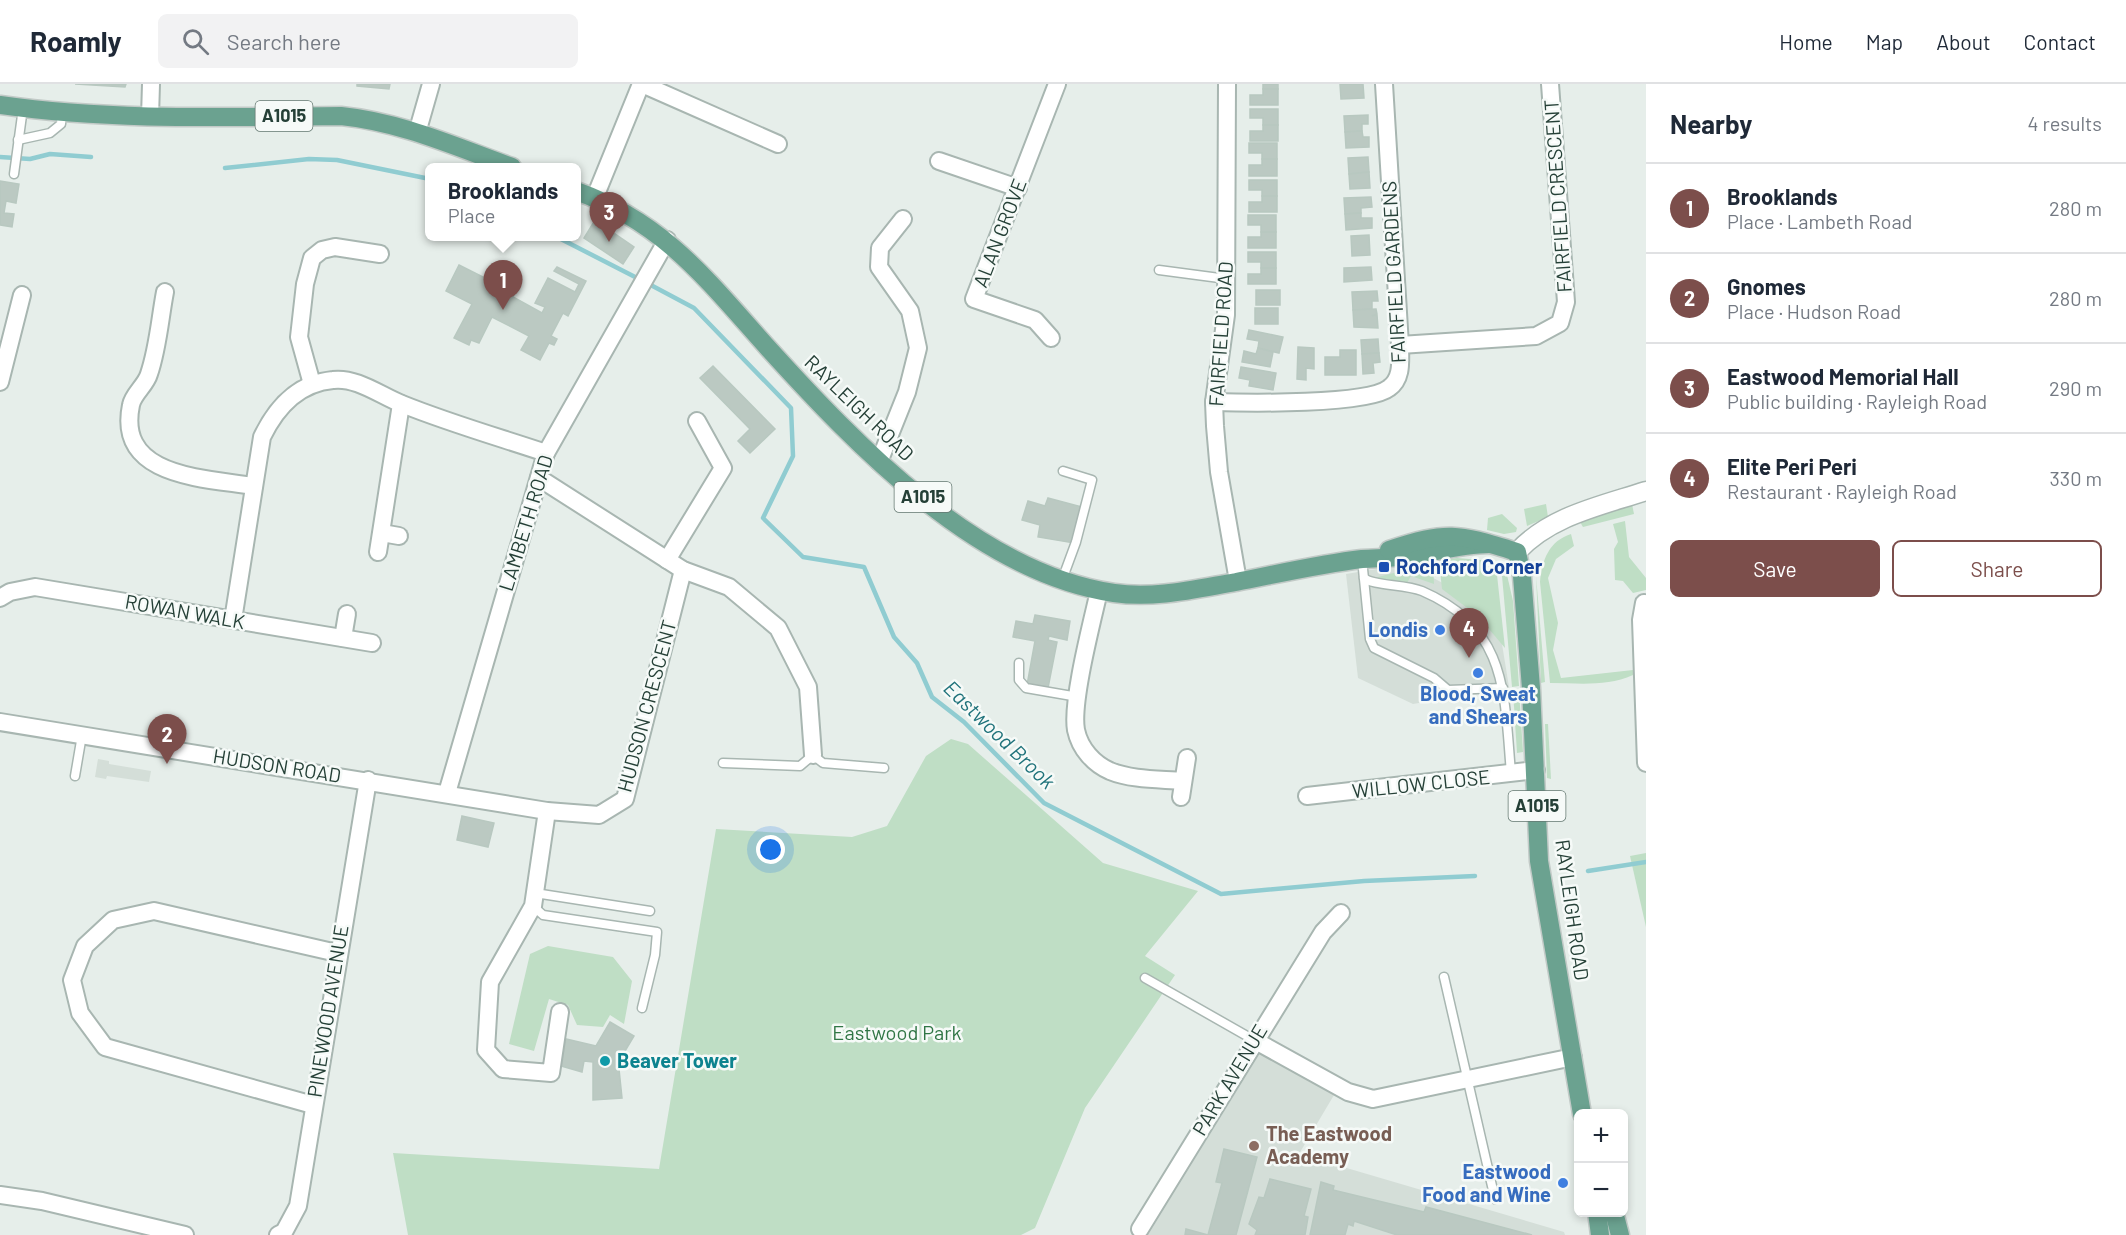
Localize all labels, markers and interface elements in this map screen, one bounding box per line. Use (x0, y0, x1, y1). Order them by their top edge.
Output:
search box (158, 14, 578, 68)
text: Roamly (30, 24, 122, 58)
icon: search (179, 25, 212, 58)
text: Search here (227, 28, 341, 54)
text: Home (1779, 29, 1833, 54)
text: Map (1866, 29, 1903, 54)
text: About (1936, 29, 1991, 54)
text: Contact (2024, 29, 2096, 54)
street label: FAIRFIELD CRESCENT (1538, 99, 1576, 293)
road number: A1015 (256, 101, 312, 131)
text: Nearby (1670, 108, 1752, 139)
text: 4 results (2027, 111, 2102, 135)
popup (425, 163, 581, 241)
street label: ALAN GROVE (967, 175, 1031, 290)
text: Brooklands (448, 177, 558, 203)
street label: FAIRFIELD GARDENS (1376, 180, 1410, 364)
text: Brooklands (1727, 183, 1837, 209)
pin: 3 (590, 192, 628, 242)
text: 1 (1686, 196, 1693, 220)
text: 280 m (2049, 196, 2102, 220)
text: Place (448, 203, 495, 227)
text: Place · Lambeth Road (1727, 209, 1913, 233)
pin: 1 (484, 260, 522, 310)
street label: FAIRFIELD ROAD (1203, 261, 1237, 407)
text: Gnomes (1727, 273, 1806, 299)
text: 2 (1684, 286, 1695, 310)
text: 280 m (2049, 286, 2102, 310)
text: Place · Hudson Road (1727, 299, 1901, 323)
street label: RAYLEIGH ROAD (800, 349, 919, 465)
text: Eastwood Memorial Hall (1727, 363, 1959, 389)
text: 3 (1684, 376, 1695, 400)
text: 290 m (2049, 376, 2102, 400)
text: Public building · Rayleigh Road (1727, 389, 1987, 413)
street label: LAMBETH ROAD (493, 452, 557, 594)
text: Elite Peri Peri (1727, 453, 1857, 479)
text: 4 (1683, 466, 1696, 490)
text: 330 m (2050, 466, 2102, 490)
text: Restaurant · Rayleigh Road (1727, 479, 1957, 503)
road number: A1015 (894, 482, 952, 512)
button: Save (1670, 540, 1880, 597)
button: Share (1892, 540, 2102, 597)
place label: Rochford Corner (1396, 554, 1543, 578)
marker: Rochford Corner (1377, 560, 1391, 574)
street label: ROWAN WALK (123, 589, 247, 633)
pin: 4 (1450, 608, 1488, 658)
street label: HUDSON CRESCENT (611, 617, 681, 794)
place label: Londis (1368, 617, 1428, 641)
marker: Londis (1433, 623, 1447, 637)
marker: Blood, Sweat and Shears (1471, 666, 1485, 680)
water label: Eastwood Brook (939, 675, 1061, 794)
place label: Blood, Sweat and Shears (1420, 681, 1536, 728)
pin: 2 (148, 714, 186, 764)
street label: HUDSON ROAD (211, 743, 343, 787)
street label: WILLOW CLOSE (1351, 764, 1491, 802)
road number: A1015 (1508, 791, 1566, 821)
your location (756, 835, 785, 864)
street label: RAYLEIGH ROAD (1551, 838, 1595, 982)
street label: PINEWOOD AVENUE (302, 923, 353, 1099)
park label: Eastwood Park (832, 1020, 962, 1044)
street label: PARK AVENUE (1187, 1020, 1272, 1139)
place label: Beaver Tower (617, 1048, 737, 1072)
marker: Beaver Tower (598, 1054, 612, 1068)
map controls (1574, 1109, 1628, 1217)
button: + (1574, 1109, 1628, 1163)
place label: The Eastwood Academy (1266, 1121, 1392, 1168)
marker: The Eastwood Academy (1247, 1139, 1261, 1153)
place label: Eastwood Food and Wine (1422, 1159, 1551, 1206)
button: − (1574, 1163, 1628, 1217)
marker: Eastwood Food and Wine (1556, 1176, 1570, 1190)

